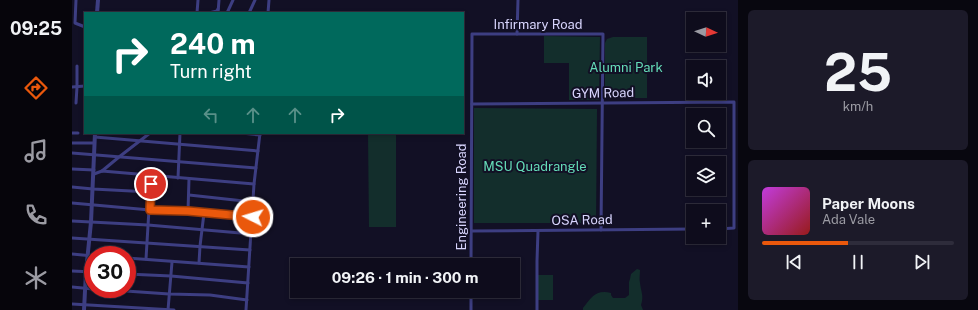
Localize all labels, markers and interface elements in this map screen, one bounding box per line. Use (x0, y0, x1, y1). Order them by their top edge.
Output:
north arrow (686, 12, 726, 52)
map controls (686, 12, 726, 244)
street label: Infirmary Road (494, 17, 582, 32)
text: 09:25 (10, 18, 62, 39)
text: 240 m (170, 27, 256, 60)
icon: right (104, 28, 156, 80)
text: 25 (824, 42, 892, 103)
park label: Alumni Park (589, 60, 663, 75)
button: sound (686, 60, 726, 100)
text: Turn right (170, 61, 252, 82)
icon: directions (22, 74, 50, 102)
street label: GYM Road (572, 85, 634, 101)
text: km/h (843, 99, 873, 114)
icon: left (200, 104, 222, 126)
icon: ahead (242, 104, 264, 126)
icon: ahead (284, 104, 306, 126)
icon: right (326, 104, 348, 126)
button: search (686, 108, 726, 148)
icon: music (22, 137, 50, 165)
street label: Engineering Road (454, 144, 469, 250)
button: layers (686, 156, 726, 196)
park label: MSU Quadrangle (483, 159, 587, 174)
pin (134, 167, 168, 201)
icon: arrive (140, 173, 162, 195)
text: Paper Moons (822, 195, 915, 212)
position arrow (232, 196, 274, 238)
icon: phone (22, 201, 50, 229)
button: + (686, 204, 726, 244)
street label: OSA Road (551, 212, 613, 228)
text: Ada Vale (822, 212, 875, 227)
speed limit sign: 30 (84, 246, 136, 298)
icon: previous (783, 251, 805, 273)
icon: pause (847, 251, 869, 273)
icon: next (911, 251, 933, 273)
icon: climate (22, 264, 50, 292)
text: 09:26 · 1 min · 300 m (332, 269, 478, 286)

